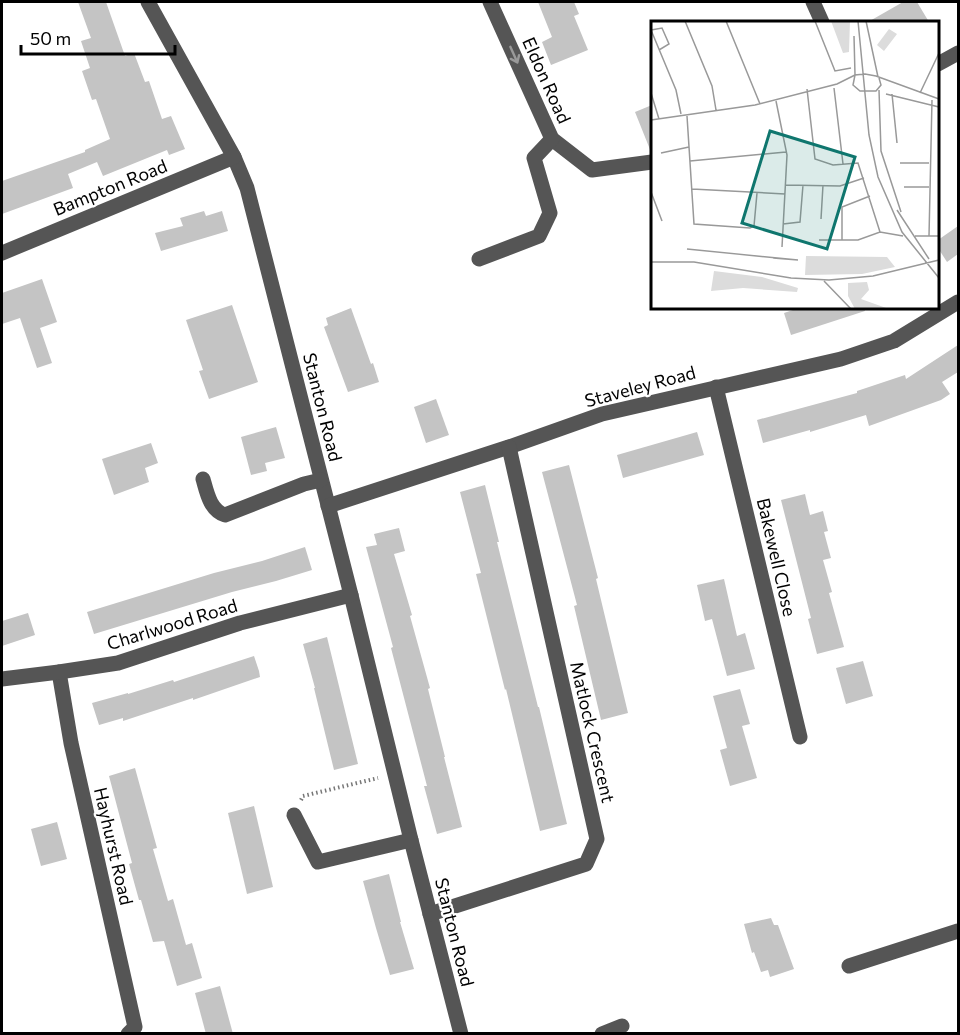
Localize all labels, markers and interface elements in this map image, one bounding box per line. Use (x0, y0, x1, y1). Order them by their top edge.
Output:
scale bar (21, 18, 176, 56)
inset map (651, 21, 939, 309)
text: 50 m (30, 27, 71, 49)
street label: Eldon Road (518, 33, 576, 127)
one-way arrow (509, 45, 520, 63)
street label: Bampton Road (50, 154, 170, 220)
street label: Stanton Road (299, 350, 347, 464)
street label: Staveley Road (582, 361, 698, 411)
street label: Bakewell Close (753, 496, 801, 618)
street label: Charlwood Road (104, 594, 240, 654)
street label: Matlock Crescent (566, 659, 620, 805)
street label: Hayhurst Road (90, 785, 138, 907)
street label: Stanton Road (431, 875, 479, 989)

